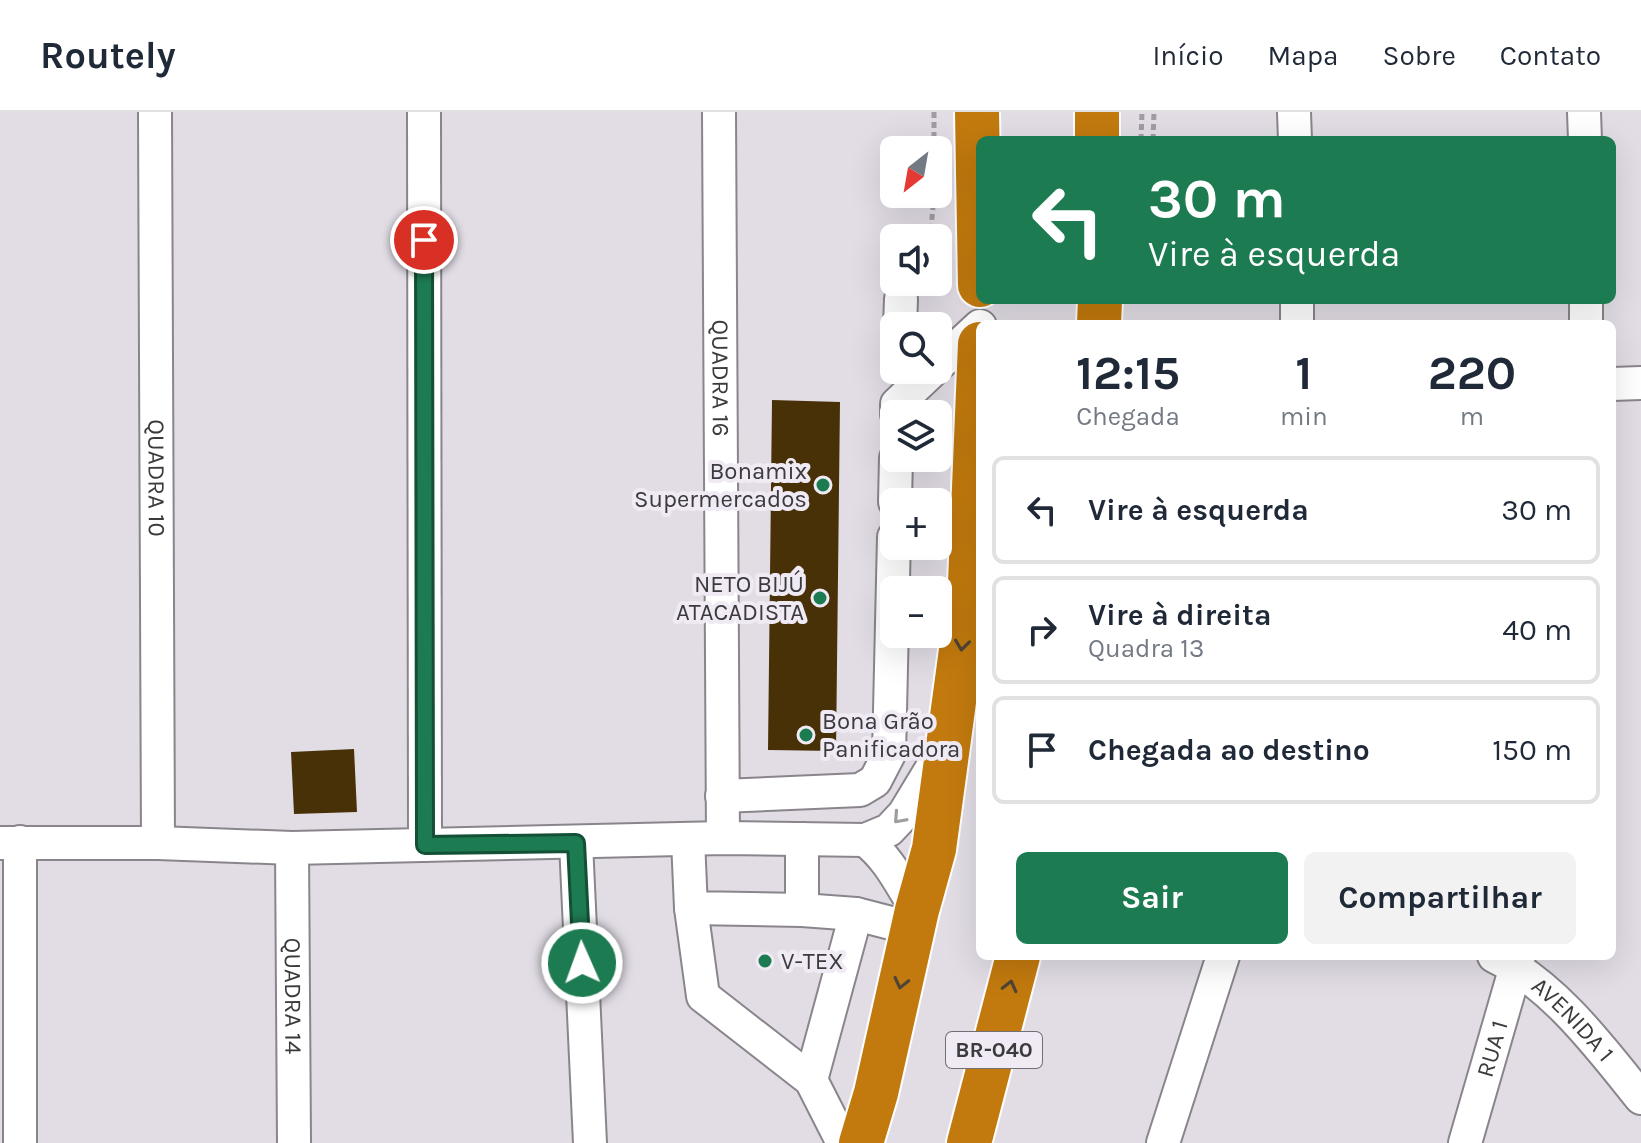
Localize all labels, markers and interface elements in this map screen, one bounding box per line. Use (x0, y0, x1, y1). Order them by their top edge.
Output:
text: Routely (40, 33, 176, 78)
text: Início (1152, 39, 1224, 72)
text: Mapa (1268, 39, 1339, 72)
text: Sobre (1383, 39, 1456, 72)
text: Contato (1500, 39, 1601, 72)
north arrow (880, 136, 952, 208)
map controls (880, 136, 952, 648)
text: 30 m (1148, 166, 1286, 231)
icon: left (1016, 168, 1120, 272)
pin (390, 206, 458, 274)
icon: arrive (402, 218, 446, 262)
button: sound (880, 224, 952, 296)
text: Vire à esquerda (1148, 233, 1400, 275)
button: search (880, 312, 952, 384)
street label: QUADRA 16 (706, 319, 735, 437)
text: 12:15 (1076, 345, 1180, 401)
text: 1 (1295, 345, 1312, 401)
text: 220 (1428, 345, 1516, 401)
button: layers (880, 400, 952, 472)
text: Chegada (1076, 401, 1180, 432)
text: min (1280, 401, 1328, 432)
text: m (1460, 401, 1484, 432)
street label: QUADRA 10 (142, 419, 171, 537)
place label: Bonamix Supermercados (634, 457, 807, 513)
marker: Bonamix Supermercados (814, 476, 832, 494)
button: + (880, 488, 952, 560)
icon: left (1020, 488, 1064, 532)
text: Vire à esquerda (1088, 492, 1309, 528)
text: 30 m (1501, 492, 1572, 528)
place label: NETO BIJÚ ATACADISTA (676, 569, 804, 626)
button: − (880, 576, 952, 648)
marker: NETO BIJÚ ATACADISTA (811, 589, 829, 607)
text: Vire à direita (1088, 597, 1271, 633)
icon: right (1020, 608, 1064, 652)
text: 40 m (1502, 612, 1572, 648)
text: Quadra 13 (1088, 633, 1204, 664)
one-way arrow (954, 638, 971, 652)
place label: Bona Grão Panificadora (822, 707, 960, 763)
marker: Bona Grão Panificadora (797, 726, 815, 744)
icon: arrive (1020, 728, 1064, 772)
text: Chegada ao destino (1088, 732, 1370, 768)
text: 150 m (1492, 732, 1572, 768)
one-way arrow (894, 809, 909, 824)
button: Sair (1016, 852, 1288, 944)
button: Compartilhar (1304, 852, 1576, 944)
position arrow (540, 921, 624, 1005)
street label: QUADRA 14 (279, 938, 307, 1054)
place label: V-TEX (781, 947, 844, 975)
marker: V-TEX (756, 952, 774, 970)
street label: AVENIDA 1 (1526, 971, 1620, 1067)
one-way arrow (893, 976, 910, 989)
one-way arrow (1001, 980, 1018, 994)
street label: RUA 1 (1471, 1017, 1514, 1081)
road number: BR-040 (946, 1032, 1042, 1068)

